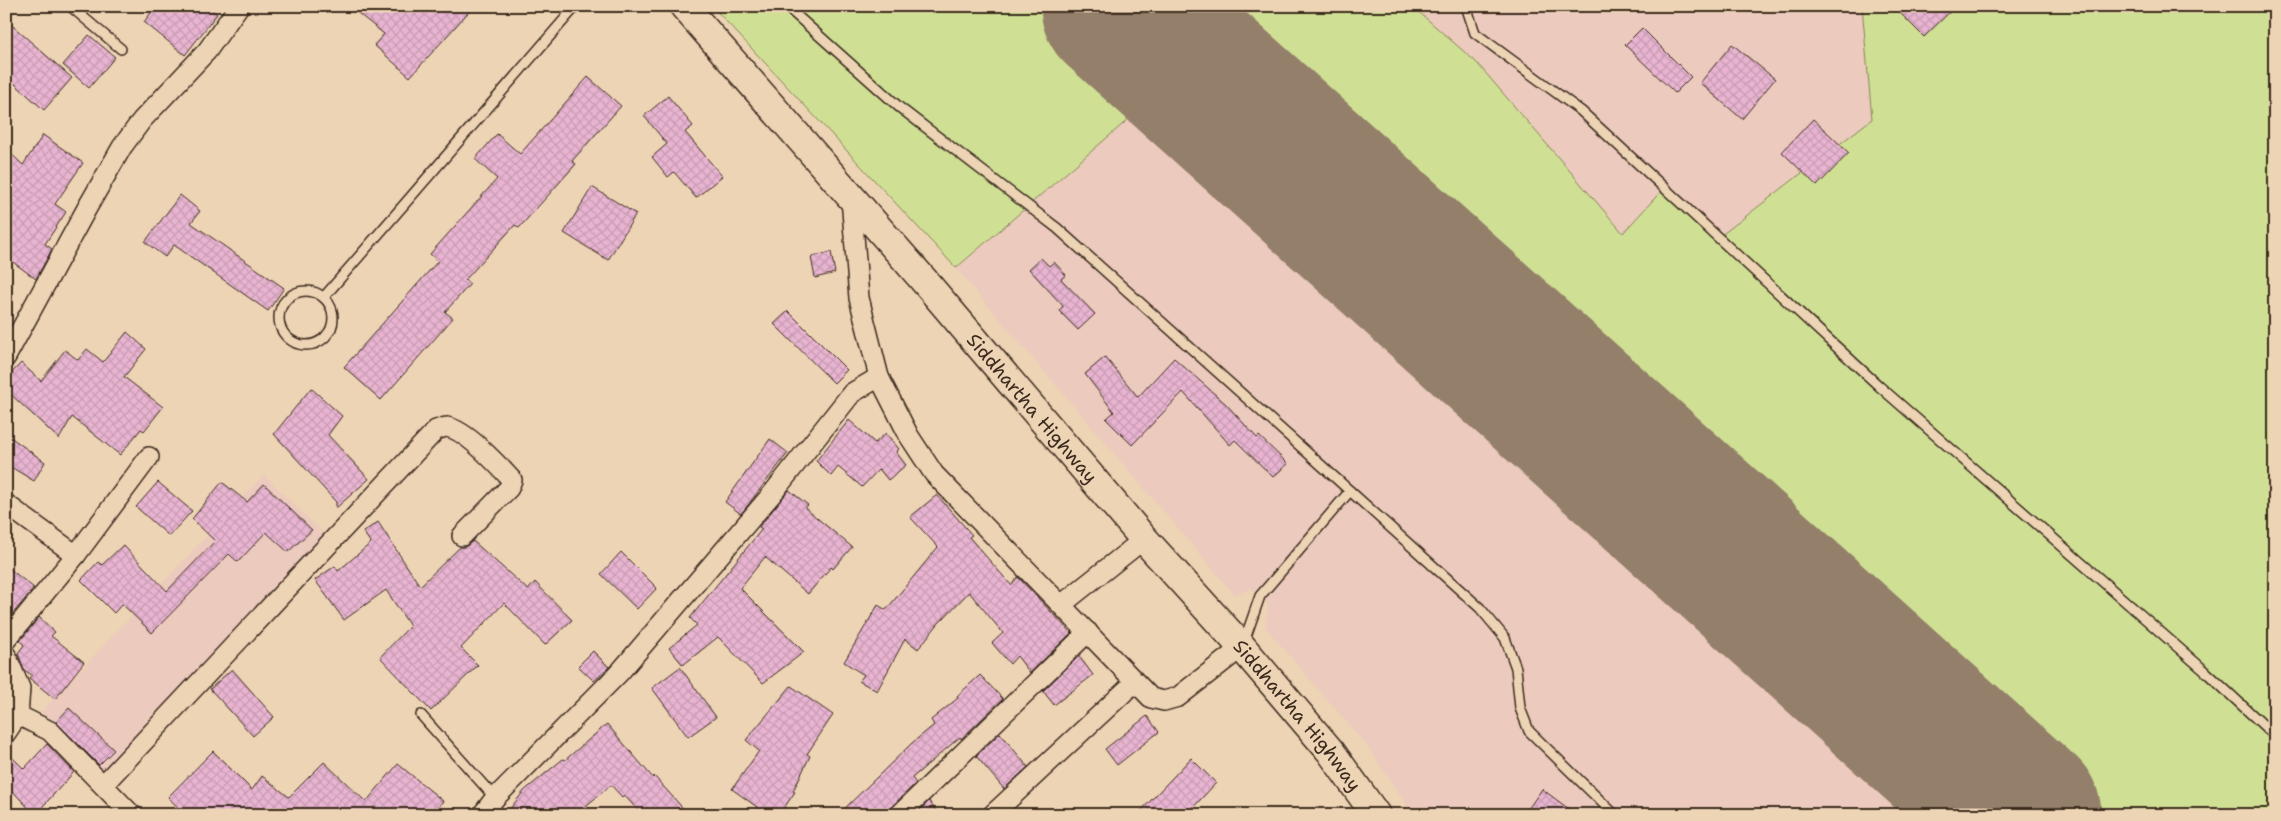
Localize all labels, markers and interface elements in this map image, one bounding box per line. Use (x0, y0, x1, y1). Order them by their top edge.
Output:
street label: Siddhartha Highway (961, 328, 1103, 489)
street label: Siddhartha Highway (1228, 634, 1367, 796)

